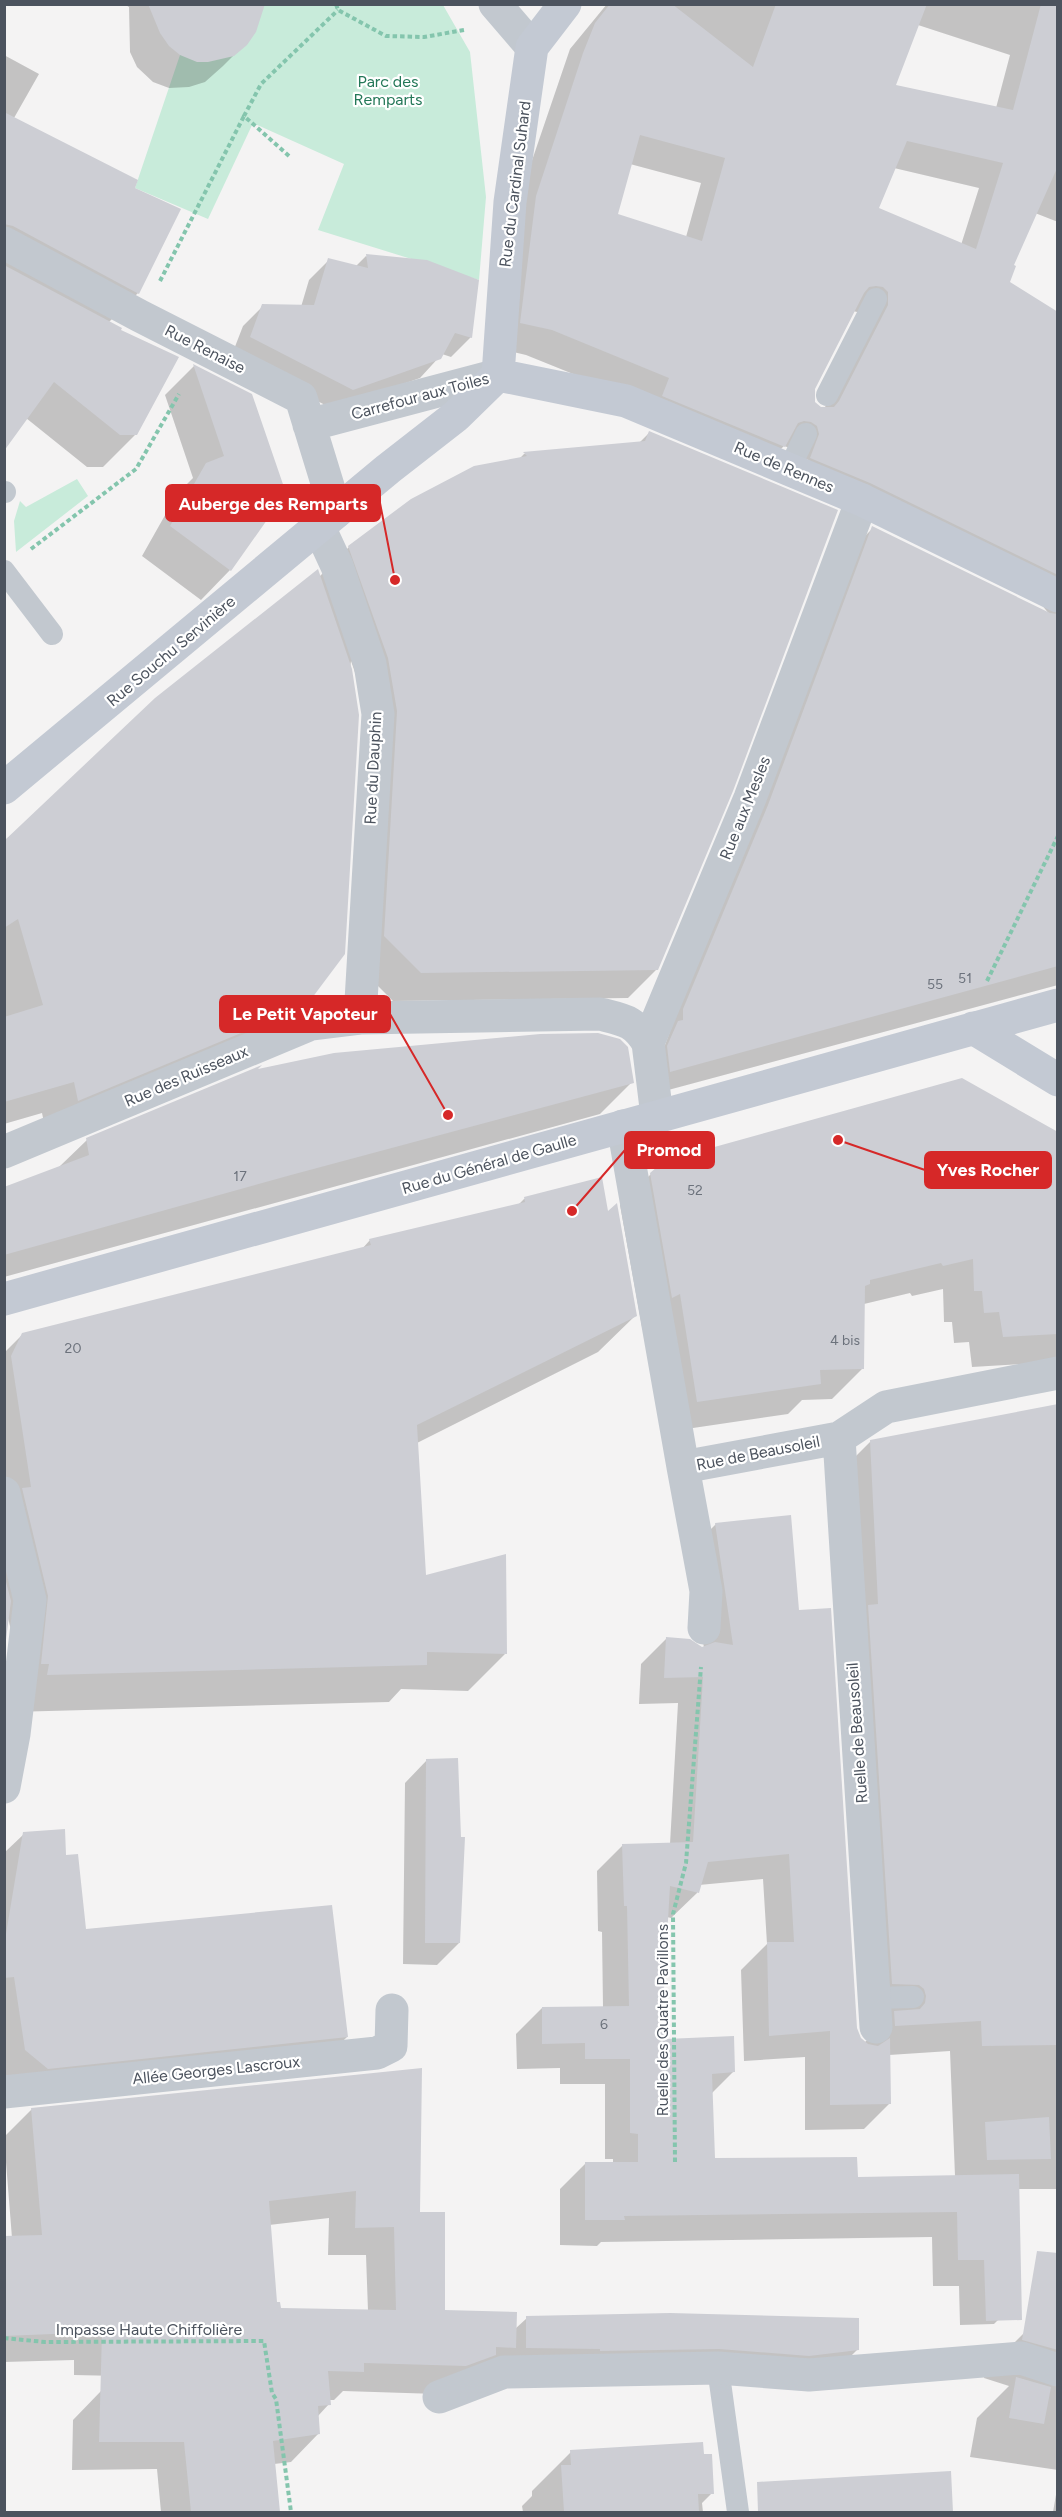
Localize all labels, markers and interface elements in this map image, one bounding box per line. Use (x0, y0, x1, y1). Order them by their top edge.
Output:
park label: Parc des Remparts (354, 72, 422, 109)
street label: Rue du Cardinal Suhard (495, 100, 535, 268)
street label: Rue Renaise (162, 321, 248, 377)
street label: Carrefour aux Toiles (349, 368, 491, 424)
street label: Rue de Rennes (731, 437, 837, 497)
callout: Auberge des Remparts (166, 485, 380, 521)
text: Auberge des Remparts (178, 493, 368, 515)
street label: Rue Souchu Servinière (103, 592, 239, 710)
street label: Rue du Dauphin (361, 711, 385, 825)
street label: Rue aux Mesles (716, 754, 774, 862)
house number: 51 (958, 970, 972, 987)
house number: 55 (927, 976, 943, 993)
callout: Le Petit Vapoteur (220, 996, 390, 1032)
text: Le Petit Vapoteur (232, 1003, 378, 1025)
street label: Rue des Ruisseaux (121, 1041, 251, 1111)
street label: Rue du Général de Gaulle (400, 1130, 579, 1198)
callout: Promod (625, 1132, 714, 1168)
text: Promod (637, 1139, 701, 1161)
callout: Yves Rocher (925, 1152, 1051, 1188)
text: Yves Rocher (937, 1159, 1039, 1181)
house number: 17 (233, 1168, 247, 1185)
house number: 52 (687, 1182, 703, 1199)
house number: 4 bis (830, 1332, 860, 1349)
house number: 20 (65, 1340, 81, 1357)
street label: Rue de Beausoleil (695, 1432, 821, 1474)
street label: Ruelle de Beausoleil (843, 1662, 871, 1804)
street label: Ruelle des Quatre Pavillons (653, 1924, 672, 2116)
house number: 6 (600, 2016, 608, 2033)
street label: Allée Georges Lascroux (131, 2052, 301, 2088)
street label: Impasse Haute Chiffolière (56, 2320, 242, 2339)

